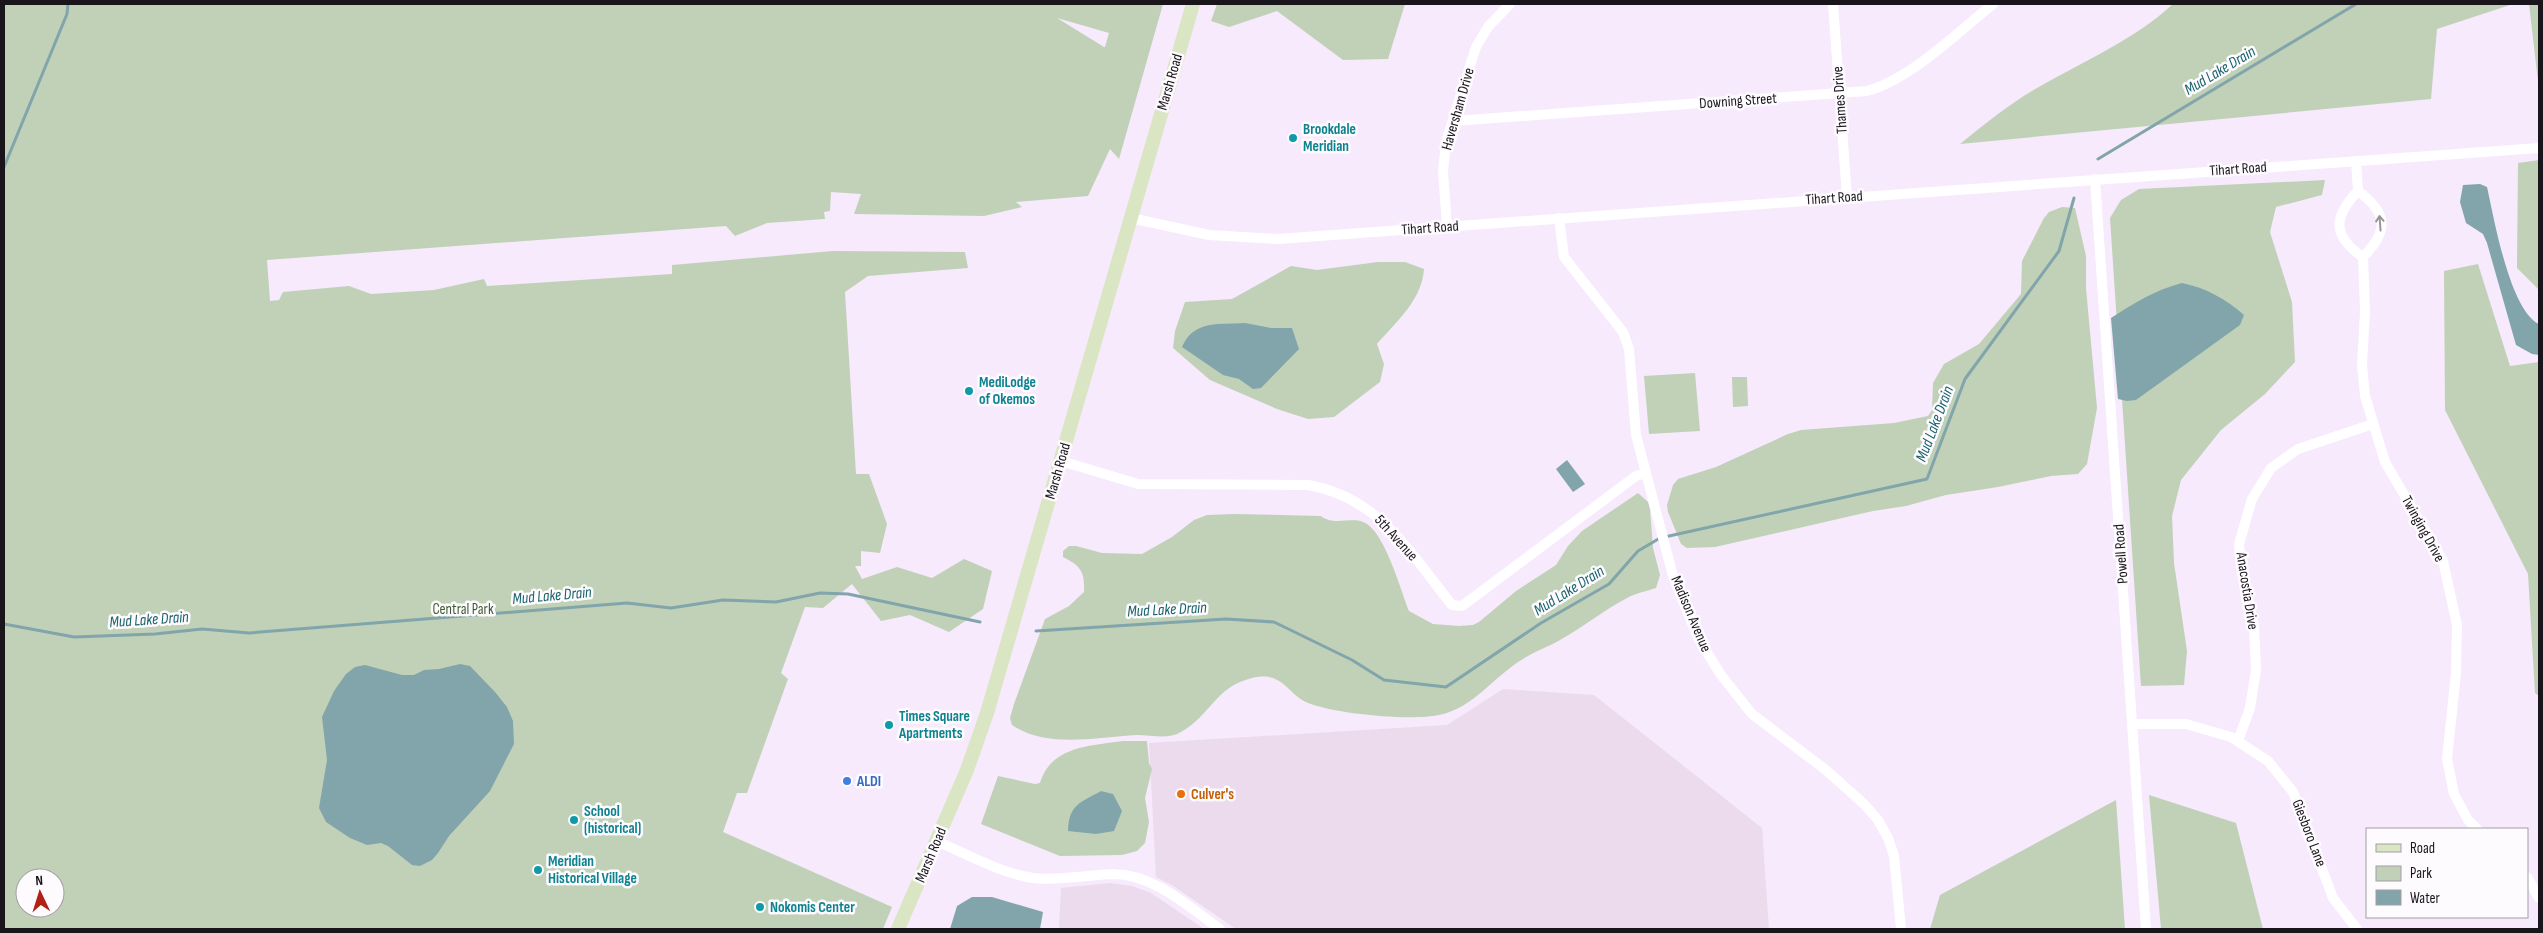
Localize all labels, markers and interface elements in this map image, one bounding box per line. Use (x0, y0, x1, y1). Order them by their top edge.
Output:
water label: Mud Lake Drain (2181, 42, 2259, 100)
street label: Marsh Road (1153, 52, 1187, 112)
street label: Haversham Drive (1437, 66, 1479, 152)
street label: Thames Drive (1828, 66, 1852, 134)
street label: Downing Street (1699, 89, 1778, 113)
place label: Brookdale Meridian (1303, 120, 1356, 156)
marker: Brookdale Meridian (1287, 132, 1299, 144)
street label: Tihart Road (2209, 158, 2267, 180)
street label: Tihart Road (1805, 187, 1863, 209)
one-way arrow (2375, 215, 2385, 231)
street label: Tihart Road (1401, 217, 1459, 239)
place label: MediLodge of Okemos (979, 373, 1036, 409)
water label: Mud Lake Drain (1912, 383, 1958, 465)
marker: MediLodge of Okemos (963, 385, 975, 397)
street label: Marsh Road (1041, 441, 1075, 501)
street label: Twinging Drive (2397, 493, 2449, 565)
street label: 5th Avenue (1370, 511, 1422, 565)
street label: Powell Road (2109, 523, 2133, 585)
street label: Anacostia Drive (2231, 550, 2262, 631)
water label: Mud Lake Drain (1530, 562, 1608, 620)
street label: Madison Avenue (1666, 573, 1716, 655)
water label: Mud Lake Drain (512, 583, 593, 609)
water label: Mud Lake Drain (1127, 598, 1208, 622)
park label: Central Park (432, 600, 494, 619)
water label: Mud Lake Drain (109, 608, 190, 632)
place label: Times Square Apartments (898, 707, 970, 743)
marker: Times Square Apartments (883, 719, 895, 731)
place label: ALDI (856, 772, 881, 791)
marker: ALDI (841, 775, 853, 787)
place label: Culver's (1191, 785, 1234, 804)
marker: Culver's (1175, 788, 1187, 800)
street label: Giesboro Lane (2287, 797, 2331, 869)
place label: School (historical) (584, 802, 641, 838)
marker: School (historical) (568, 814, 580, 826)
street label: Marsh Road (911, 825, 951, 885)
legend (2366, 828, 2528, 918)
text: Road (2410, 839, 2435, 858)
place label: Meridian Historical Village (548, 852, 637, 888)
marker: Meridian Historical Village (532, 864, 544, 876)
text: Park (2410, 864, 2432, 883)
north arrow (15, 868, 65, 918)
text: N (35, 872, 43, 889)
text: Water (2410, 889, 2441, 908)
place label: Nokomis Center (770, 898, 855, 917)
marker: Nokomis Center (754, 901, 766, 913)

